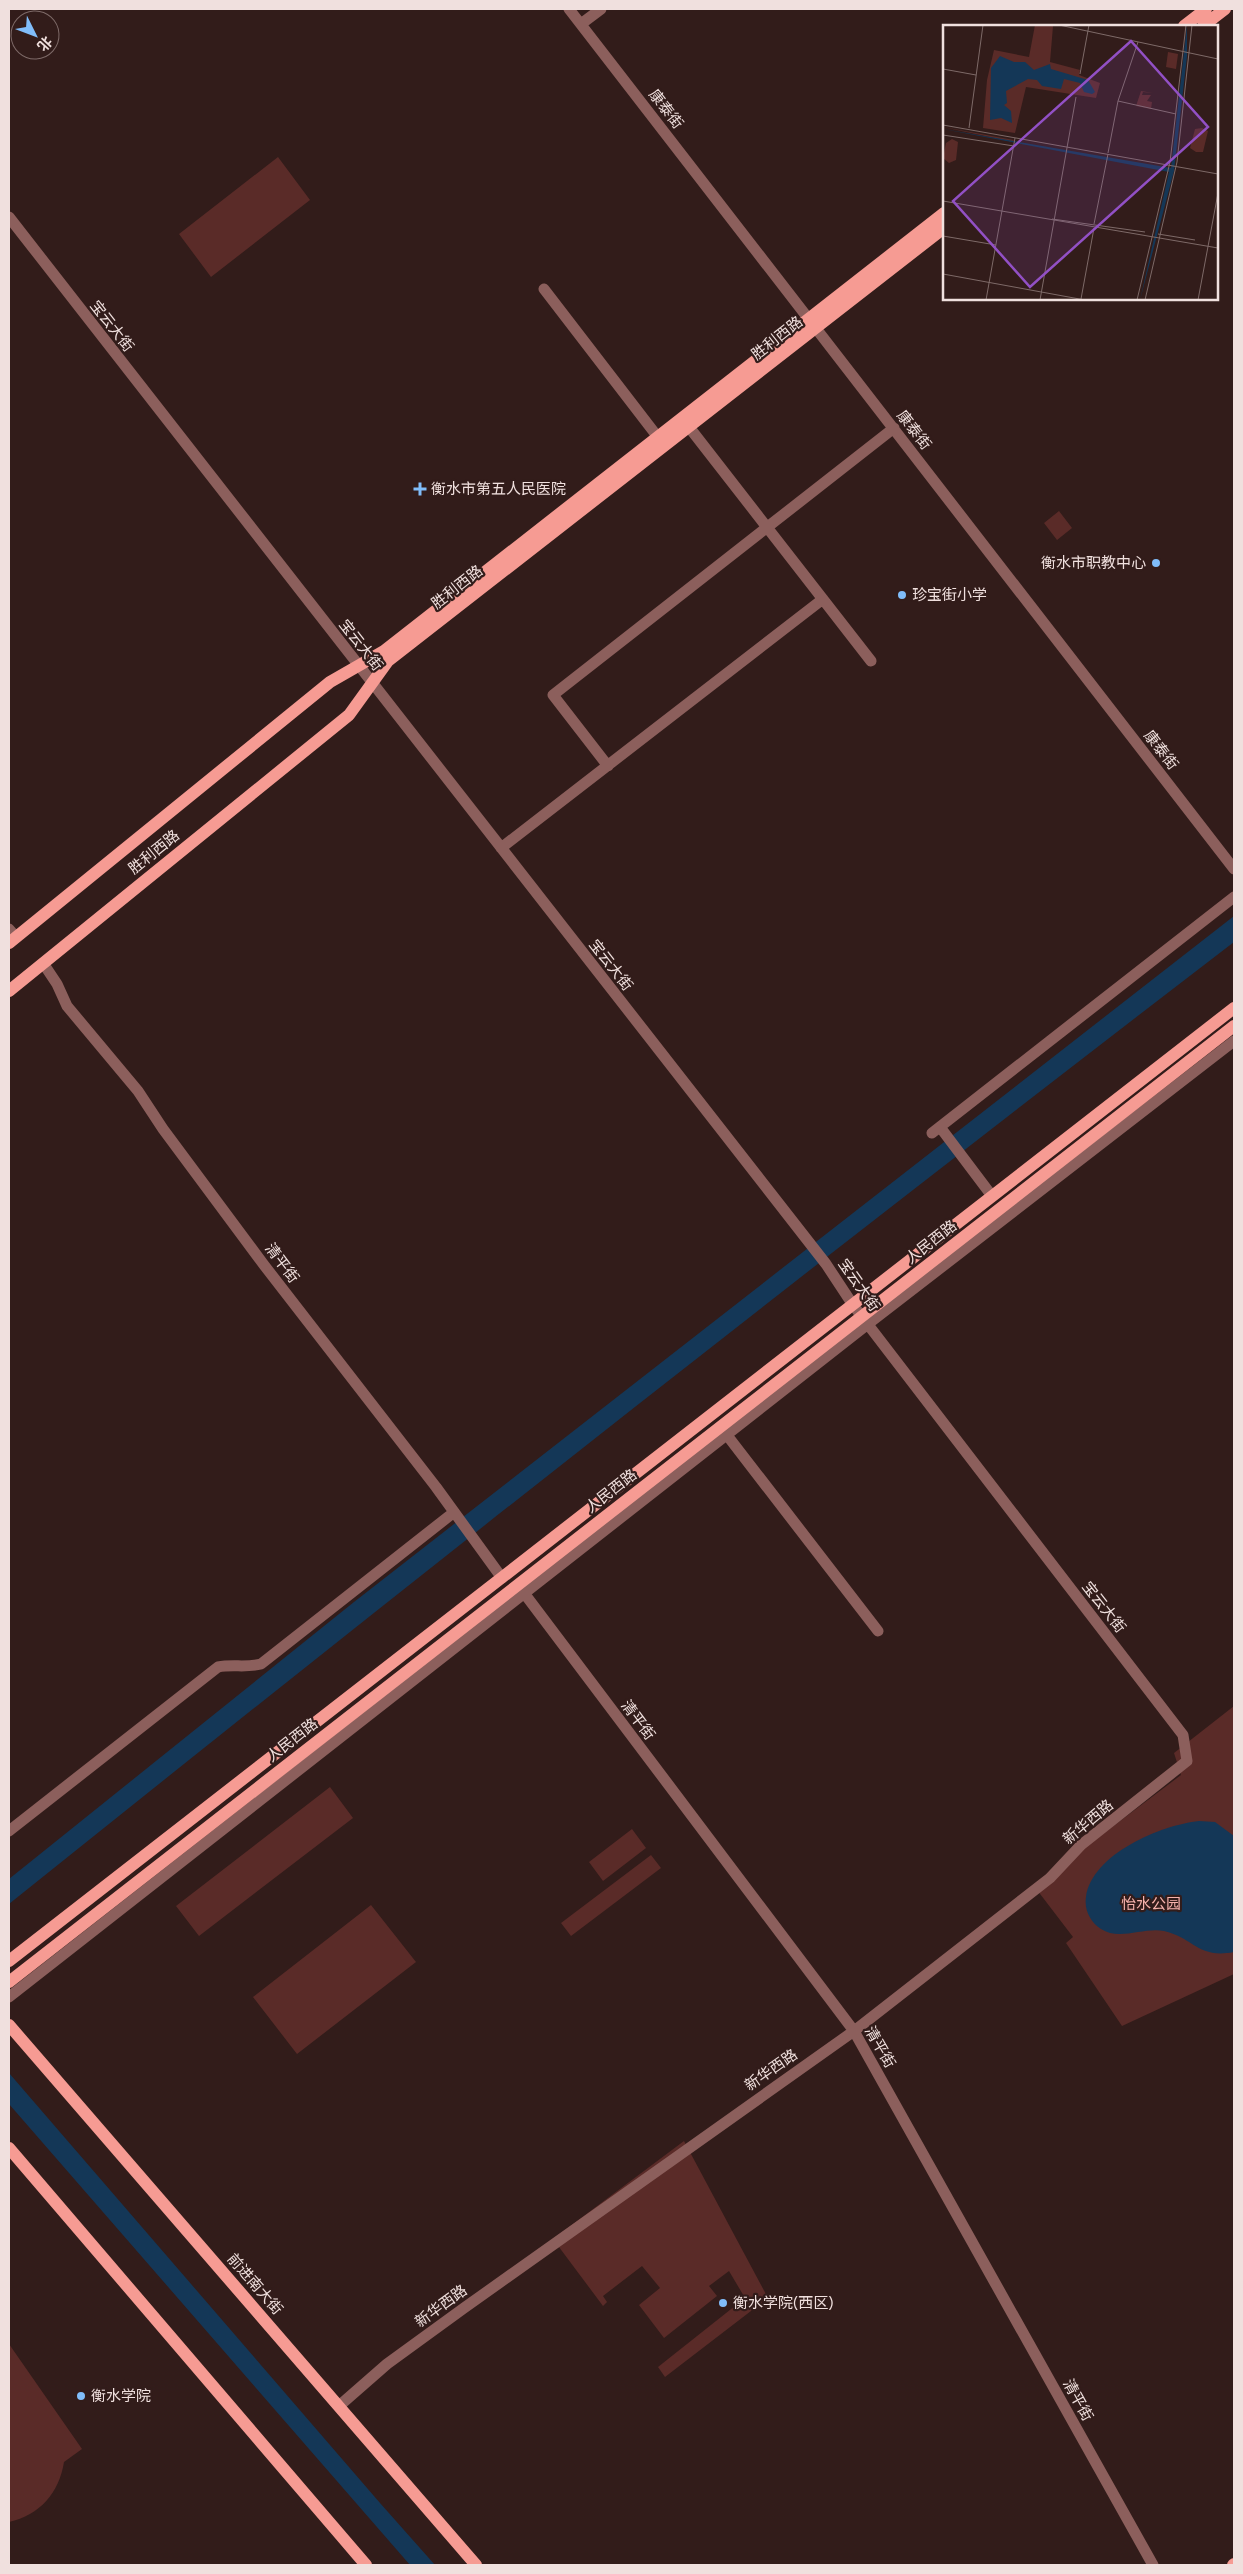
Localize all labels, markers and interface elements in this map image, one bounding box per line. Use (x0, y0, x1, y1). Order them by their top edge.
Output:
north arrow (10, 10, 60, 60)
inset map (943, 25, 1218, 300)
text: 北 (33, 32, 55, 54)
street label: 康泰街 (645, 86, 687, 132)
street label: 宝云大街 (86, 297, 138, 355)
street label: 胜利西路 (748, 312, 806, 364)
street label: 康泰街 (893, 407, 935, 453)
place label: 衡水市第五人民医院 (431, 480, 566, 498)
marker: 衡水市第五人民医院 (413, 482, 427, 496)
place label: 衡水市职教中心 (1041, 554, 1146, 572)
marker: 衡水市职教中心 (1150, 557, 1162, 569)
street label: 胜利西路 (428, 561, 486, 613)
place label: 珍宝街小学 (912, 586, 987, 604)
marker: 珍宝街小学 (896, 589, 908, 601)
street label: 宝云大街 (335, 616, 387, 674)
street label: 康泰街 (1140, 727, 1182, 773)
street label: 胜利西路 (125, 826, 183, 878)
street label: 宝云大街 (585, 936, 637, 994)
street label: 人民西路 (902, 1216, 960, 1268)
street label: 清平街 (261, 1240, 303, 1286)
street label: 宝云大街 (834, 1255, 884, 1315)
street label: 人民西路 (582, 1465, 640, 1517)
street label: 宝云大街 (1078, 1578, 1130, 1636)
street label: 清平街 (617, 1697, 659, 1743)
street label: 人民西路 (263, 1714, 321, 1766)
street label: 新华西路 (1059, 1796, 1117, 1848)
park label: 怡水公园 (1121, 1895, 1181, 1913)
street label: 清平街 (861, 2023, 899, 2071)
street label: 新华西路 (741, 2045, 801, 2095)
street label: 前进南大街 (224, 2250, 286, 2318)
street label: 新华西路 (411, 2281, 471, 2331)
place label: 衡水学院(西区) (733, 2294, 834, 2312)
marker: 衡水学院(西区) (717, 2297, 729, 2309)
street label: 清平街 (1059, 2376, 1097, 2424)
place label: 衡水学院 (91, 2387, 151, 2405)
marker: 衡水学院 (75, 2390, 87, 2402)

